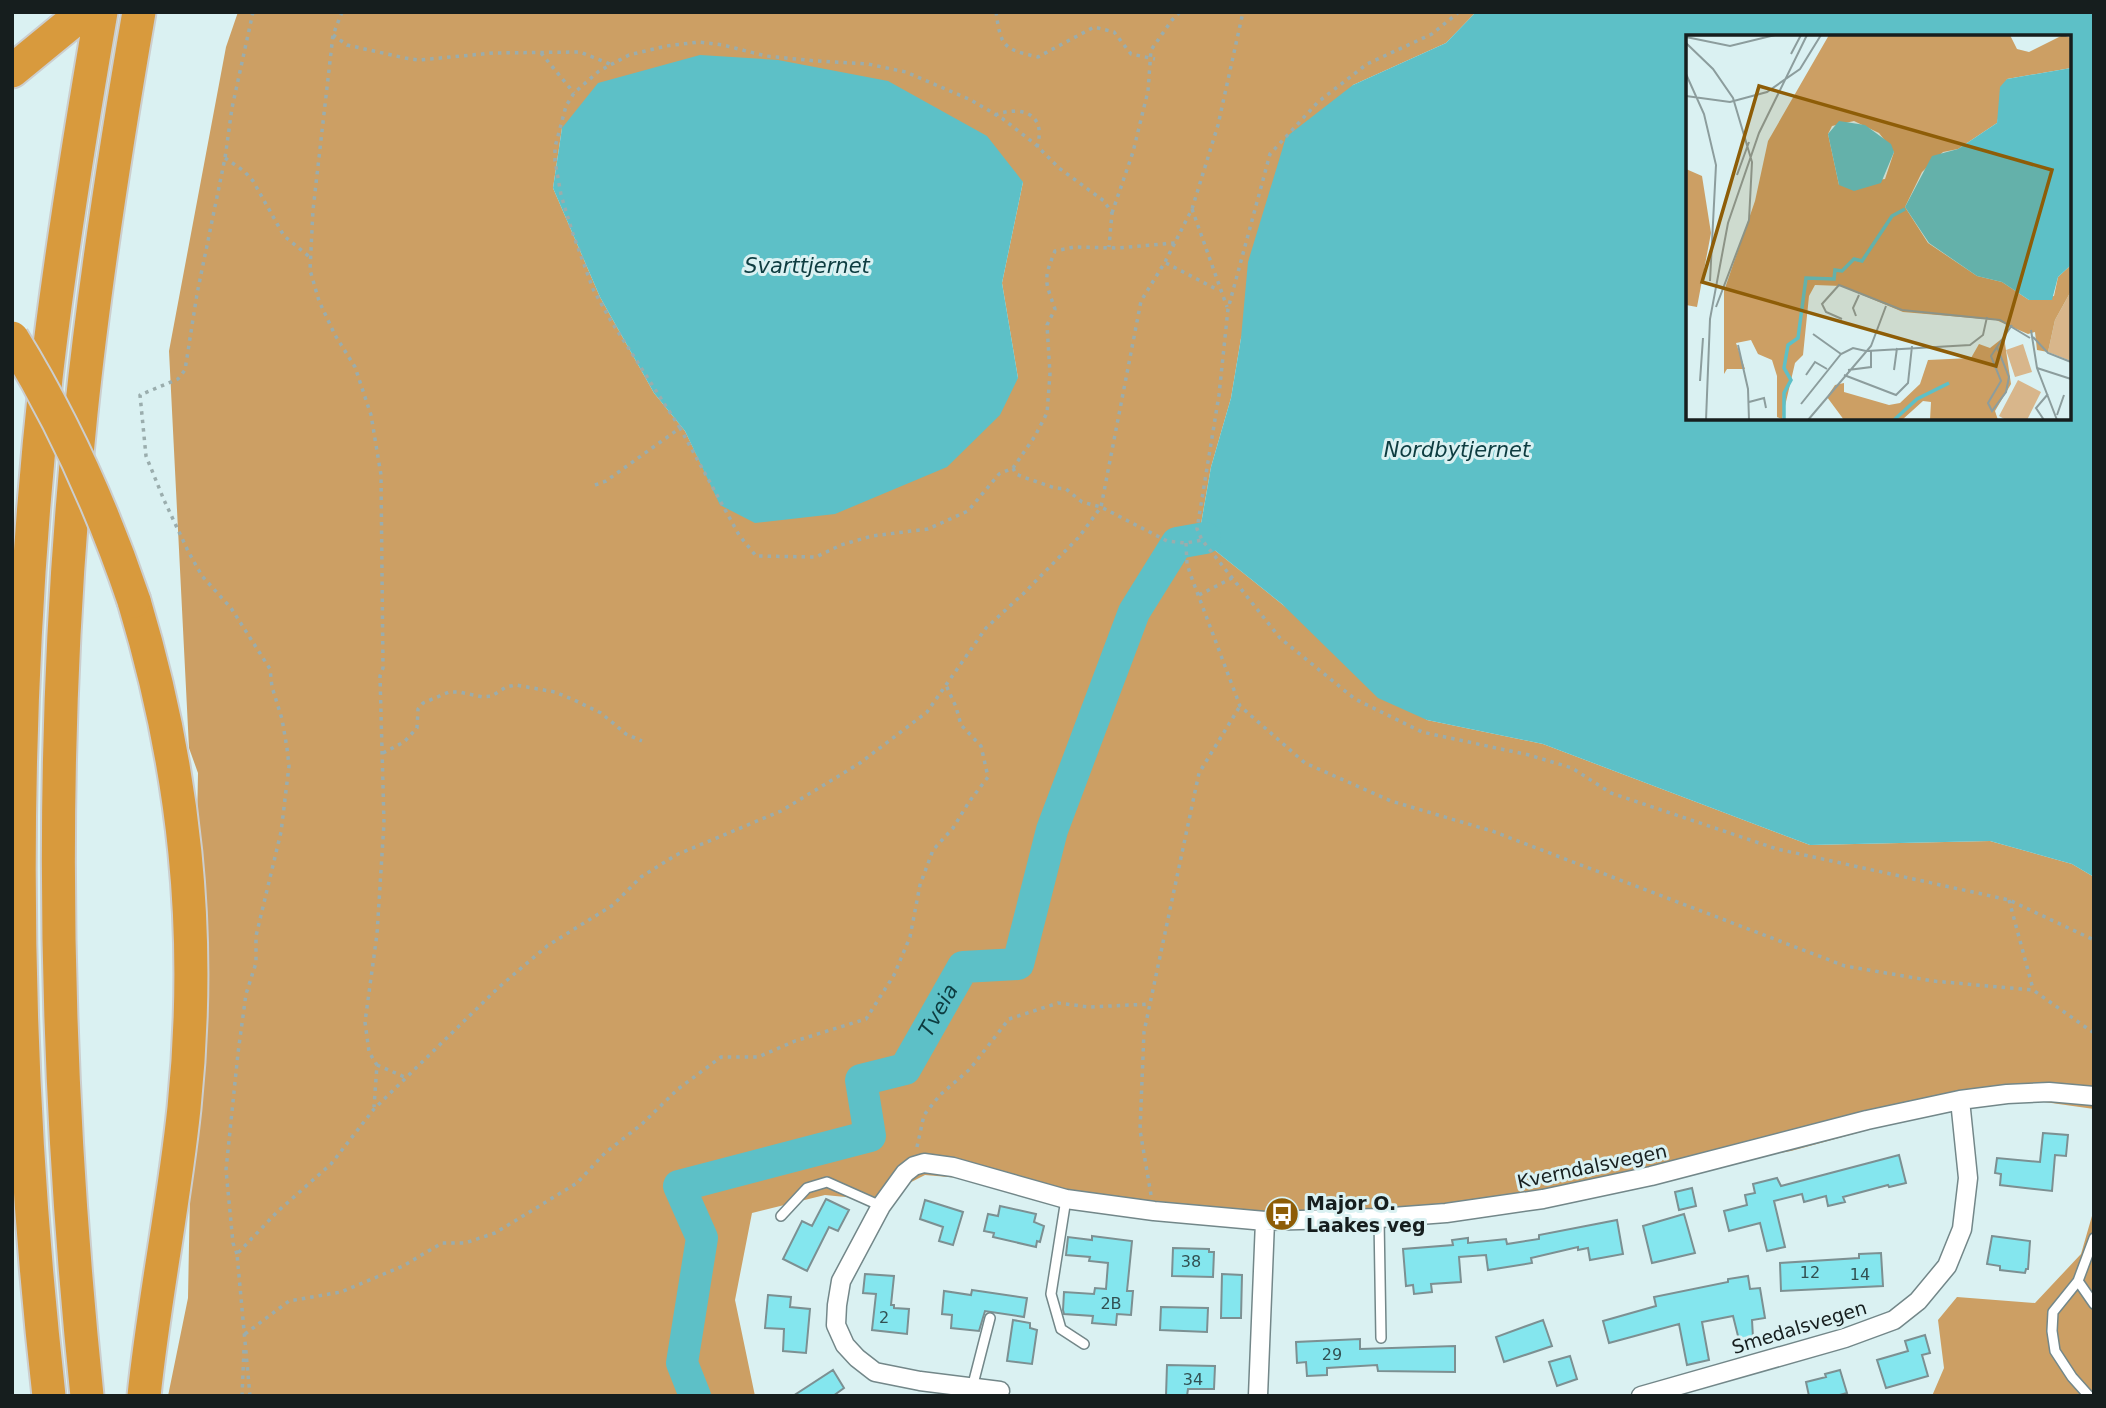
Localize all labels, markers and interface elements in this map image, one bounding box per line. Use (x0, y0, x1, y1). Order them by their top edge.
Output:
inset map (1686, 35, 2071, 420)
water label: Svarttjernet (744, 254, 871, 278)
water label: Nordbytjernet (1384, 438, 1531, 462)
water label: Tveia (914, 980, 963, 1041)
street label: Kverndalsvegen (1515, 1139, 1669, 1193)
place label: Major O. Laakes veg (1306, 1192, 1426, 1236)
bus stop icon: Major O. Laakes veg (1263, 1195, 1301, 1233)
house number: 38 (1181, 1252, 1201, 1271)
house number: 12 (1800, 1263, 1820, 1282)
house number: 14 (1850, 1265, 1870, 1284)
house number: 2B (1100, 1294, 1122, 1313)
street label: Smedalsvegen (1729, 1296, 1869, 1358)
house number: 2 (879, 1308, 889, 1327)
house number: 29 (1322, 1345, 1342, 1364)
house number: 34 (1183, 1370, 1203, 1389)

